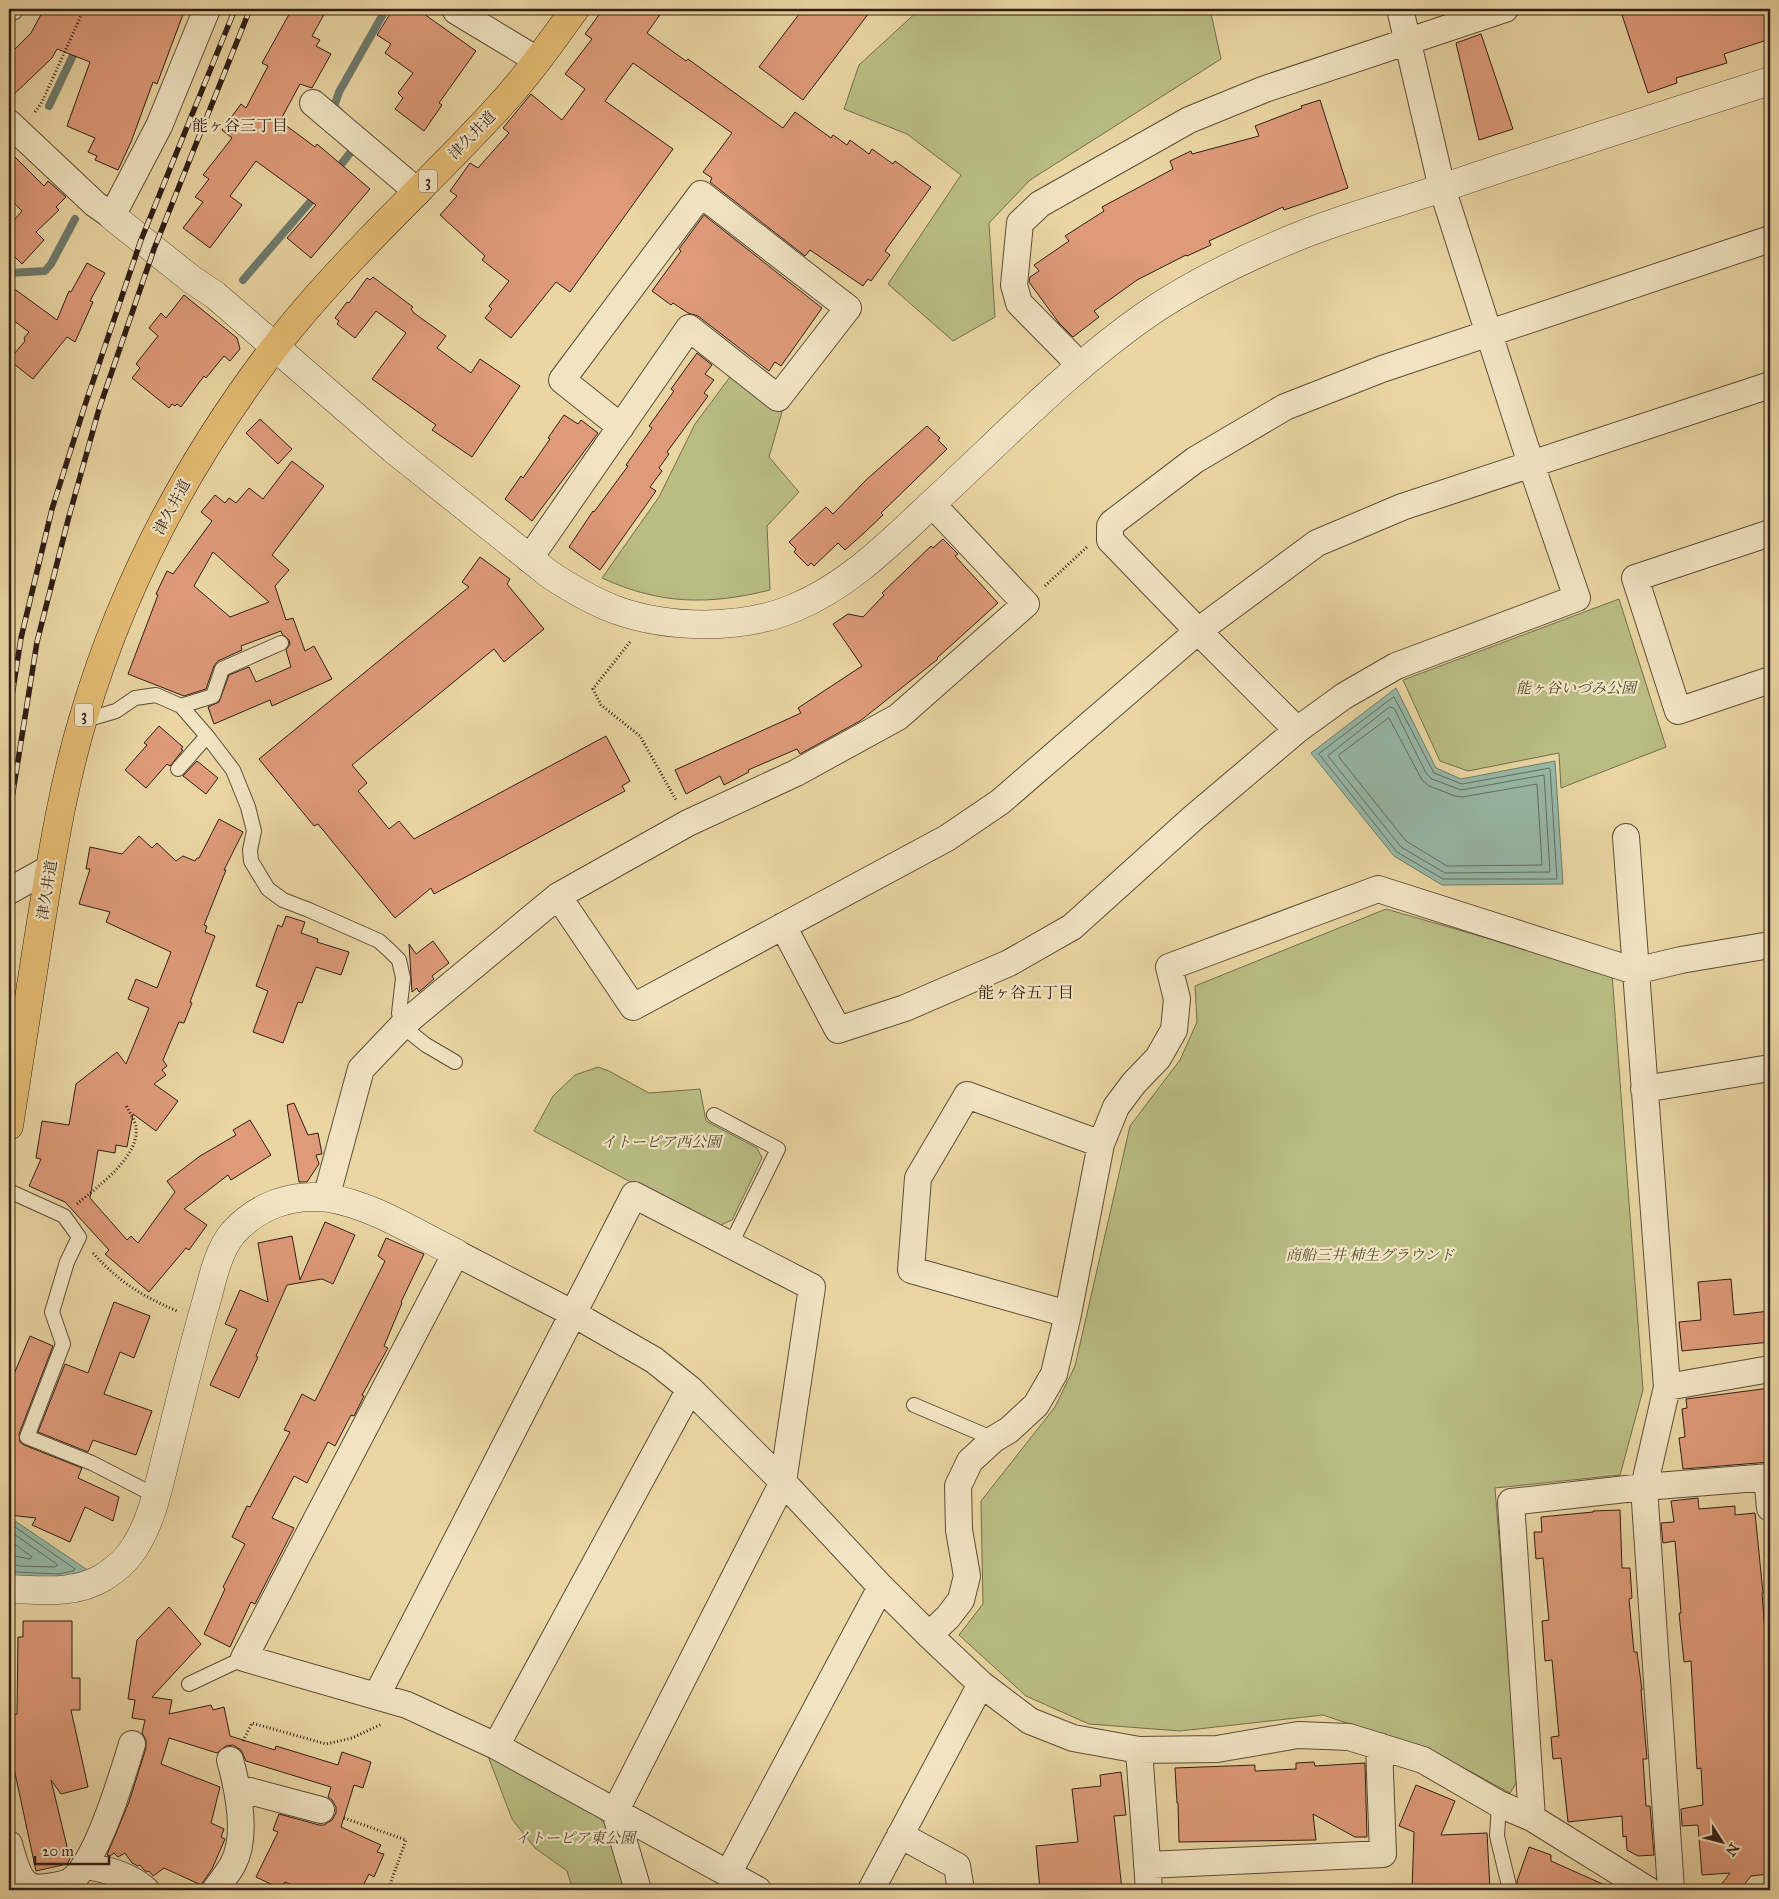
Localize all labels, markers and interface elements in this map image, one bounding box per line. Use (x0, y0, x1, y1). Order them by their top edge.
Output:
street label: 津久井道 (445, 107, 499, 163)
district label: 能ヶ谷三丁目 (192, 116, 288, 135)
road number: 3 (419, 170, 437, 192)
street label: 津久井道 (150, 476, 194, 538)
park label: 能ヶ谷いづみ公園 (1516, 679, 1639, 697)
road number: 3 (75, 704, 93, 726)
street label: 津久井道 (33, 859, 61, 921)
district label: 能ヶ谷五丁目 (978, 983, 1074, 1002)
park label: イトーピア西公園 (601, 1133, 724, 1151)
park label: 商船三井 柿生グラウンド (1286, 1246, 1455, 1264)
north arrow (1696, 1816, 1746, 1866)
park label: イトーピア東公園 (515, 1829, 638, 1847)
scale bar (35, 1834, 109, 1866)
text: N (1722, 1840, 1742, 1859)
text: 20 m (42, 1842, 74, 1860)

